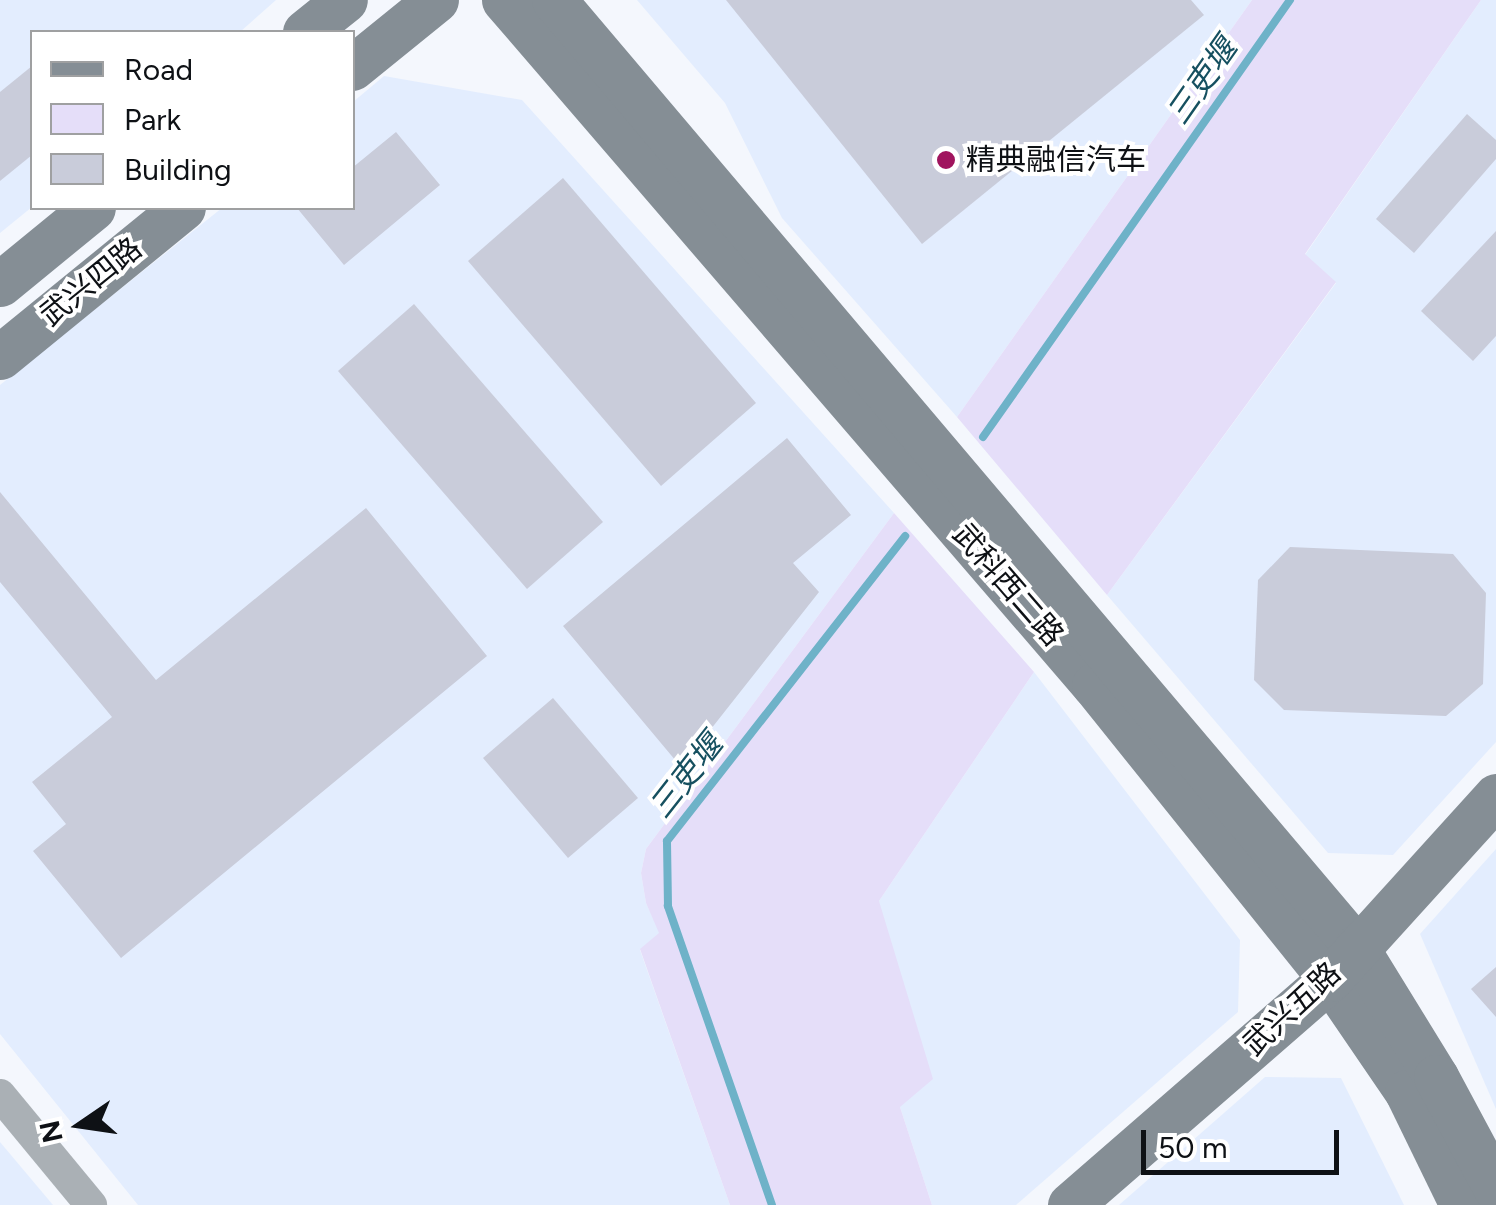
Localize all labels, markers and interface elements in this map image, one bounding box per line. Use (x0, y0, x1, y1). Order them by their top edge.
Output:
legend (30, 30, 355, 210)
water label: 三吏堰 (1159, 31, 1245, 131)
text: Road (124, 51, 193, 88)
text: Park (124, 101, 181, 138)
place label: 精典融信汽车 (966, 142, 1146, 178)
marker: 精典融信汽车 (935, 149, 957, 171)
text: Building (124, 151, 232, 188)
street label: 武兴四路 (33, 230, 149, 334)
street label: 武科西二路 (945, 517, 1071, 653)
water label: 三吏堰 (641, 726, 731, 826)
street label: 武兴五路 (1236, 955, 1348, 1063)
north arrow (30, 1075, 130, 1175)
scale bar (1146, 1110, 1344, 1172)
text: N (32, 1117, 70, 1146)
text: 50 m (1158, 1129, 1227, 1166)

